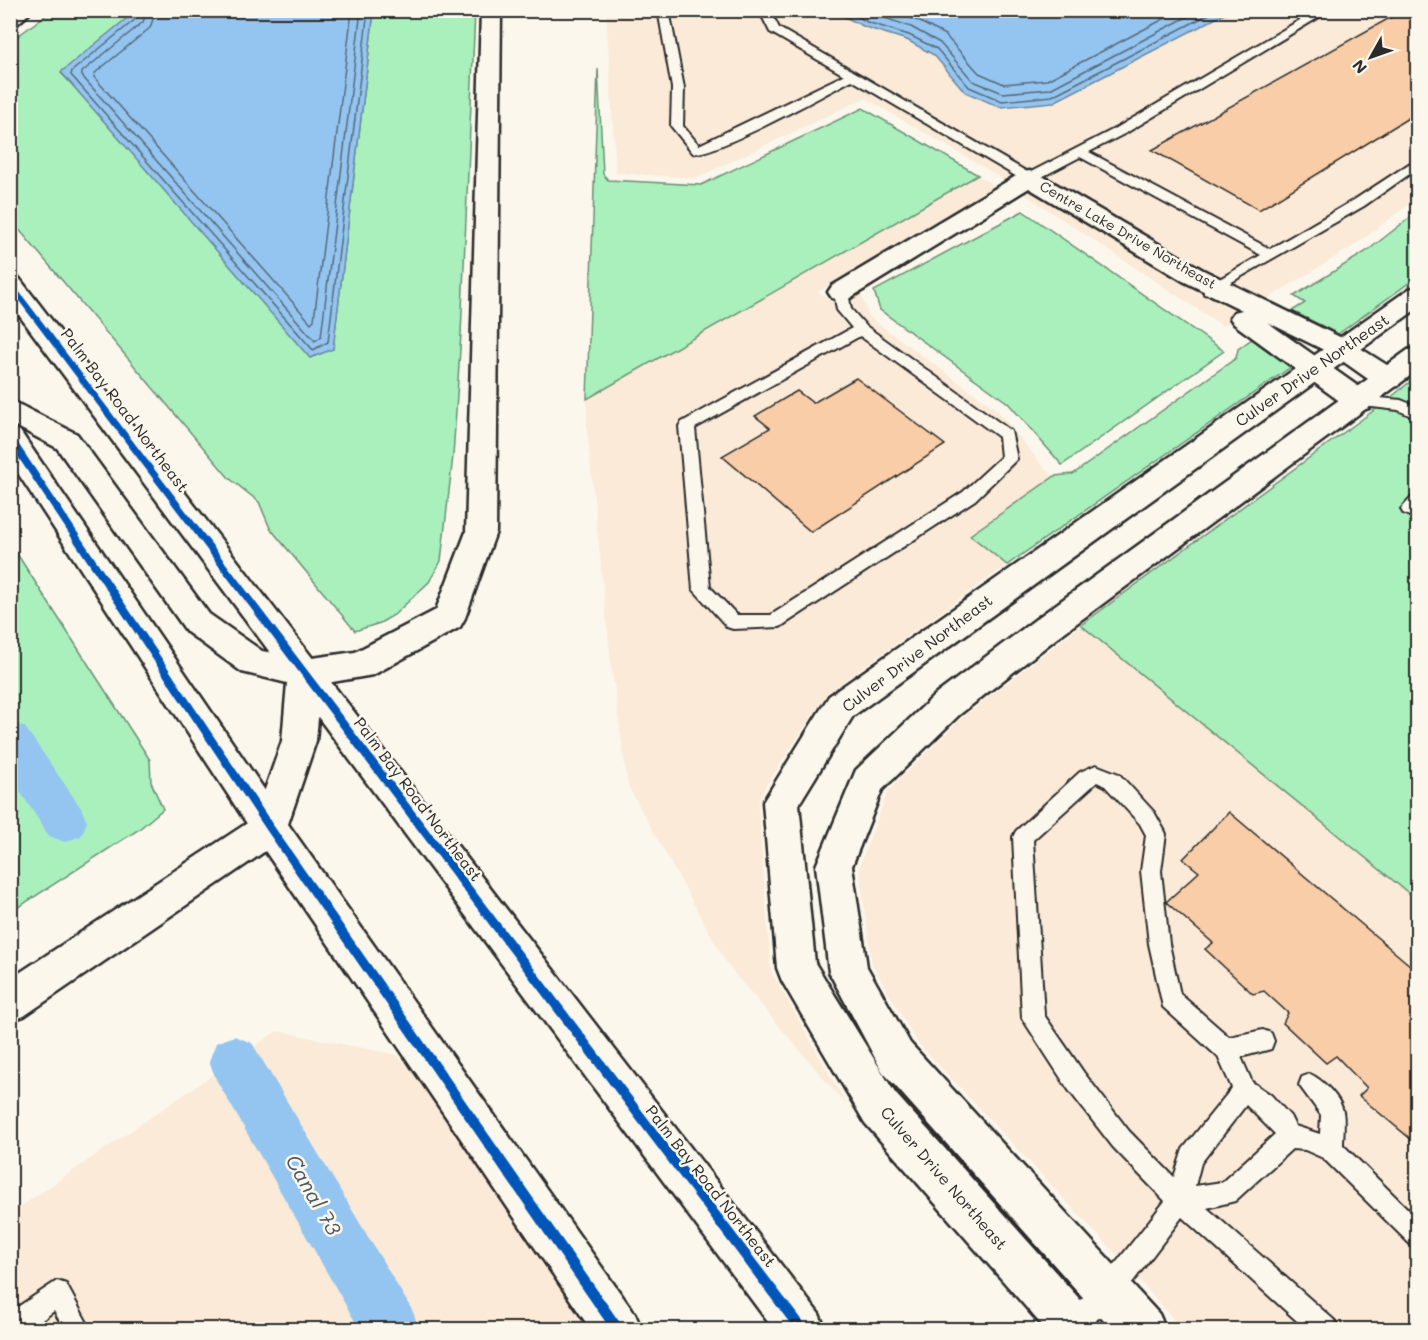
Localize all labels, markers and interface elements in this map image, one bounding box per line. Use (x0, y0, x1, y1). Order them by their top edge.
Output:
north arrow (1341, 27, 1401, 87)
text: N (1347, 56, 1371, 78)
street label: Centre Lake Drive Northeast (1036, 176, 1220, 293)
street label: Culver Drive Northeast (1231, 308, 1393, 431)
street label: Palm Bay Road Northeast (57, 323, 194, 496)
street label: Culver Drive Northeast (837, 589, 996, 716)
street label: Palm Bay Road Northeast (350, 712, 487, 885)
street label: Palm Bay Road Northeast (642, 1100, 781, 1271)
street label: Culver Drive Northeast (876, 1102, 1012, 1254)
water label: Canal 73 (280, 1149, 349, 1240)

